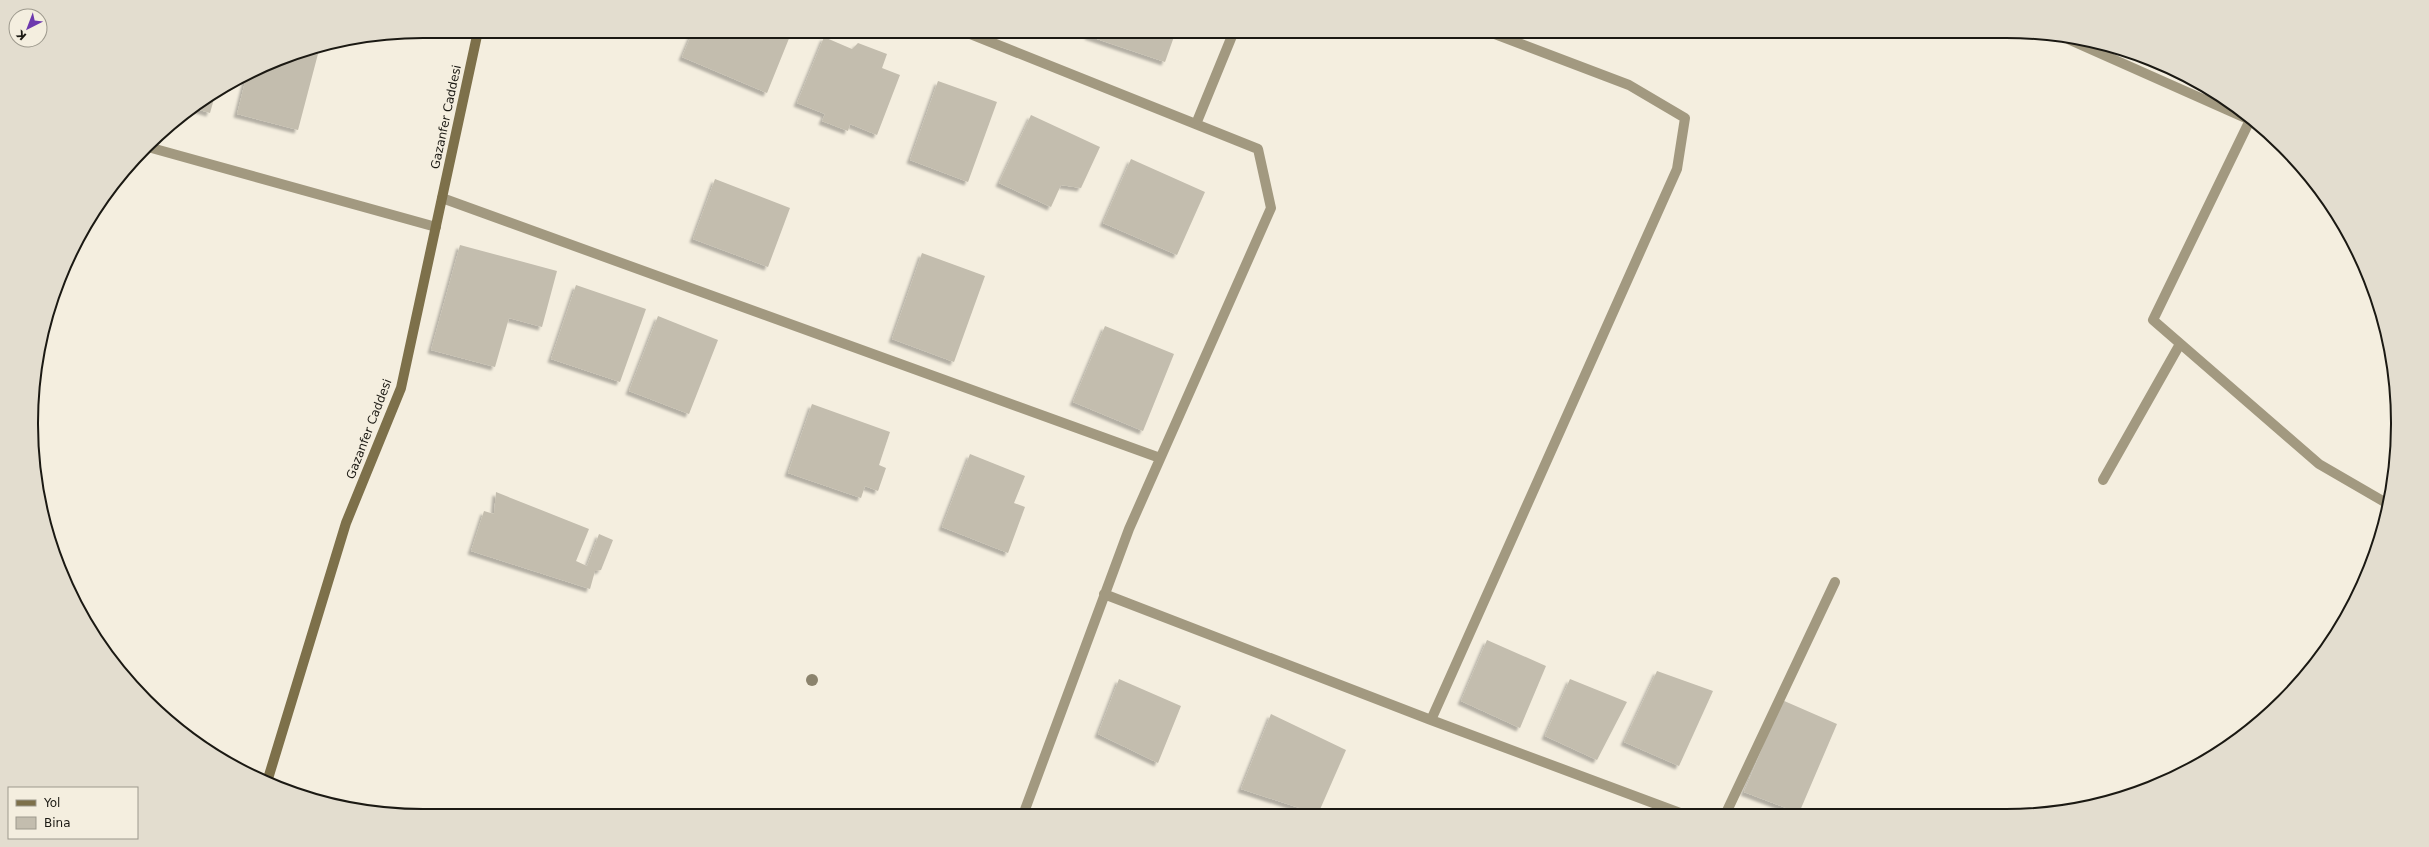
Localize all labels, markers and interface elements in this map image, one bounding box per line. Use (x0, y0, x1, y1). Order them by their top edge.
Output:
north arrow (8, 8, 48, 48)
text: K (14, 27, 29, 43)
street label: Gazanfer Caddesi (428, 64, 464, 170)
street label: Gazanfer Caddesi (343, 377, 395, 481)
legend (8, 787, 138, 839)
text: Yol (43, 796, 60, 810)
text: Bina (44, 816, 71, 830)

